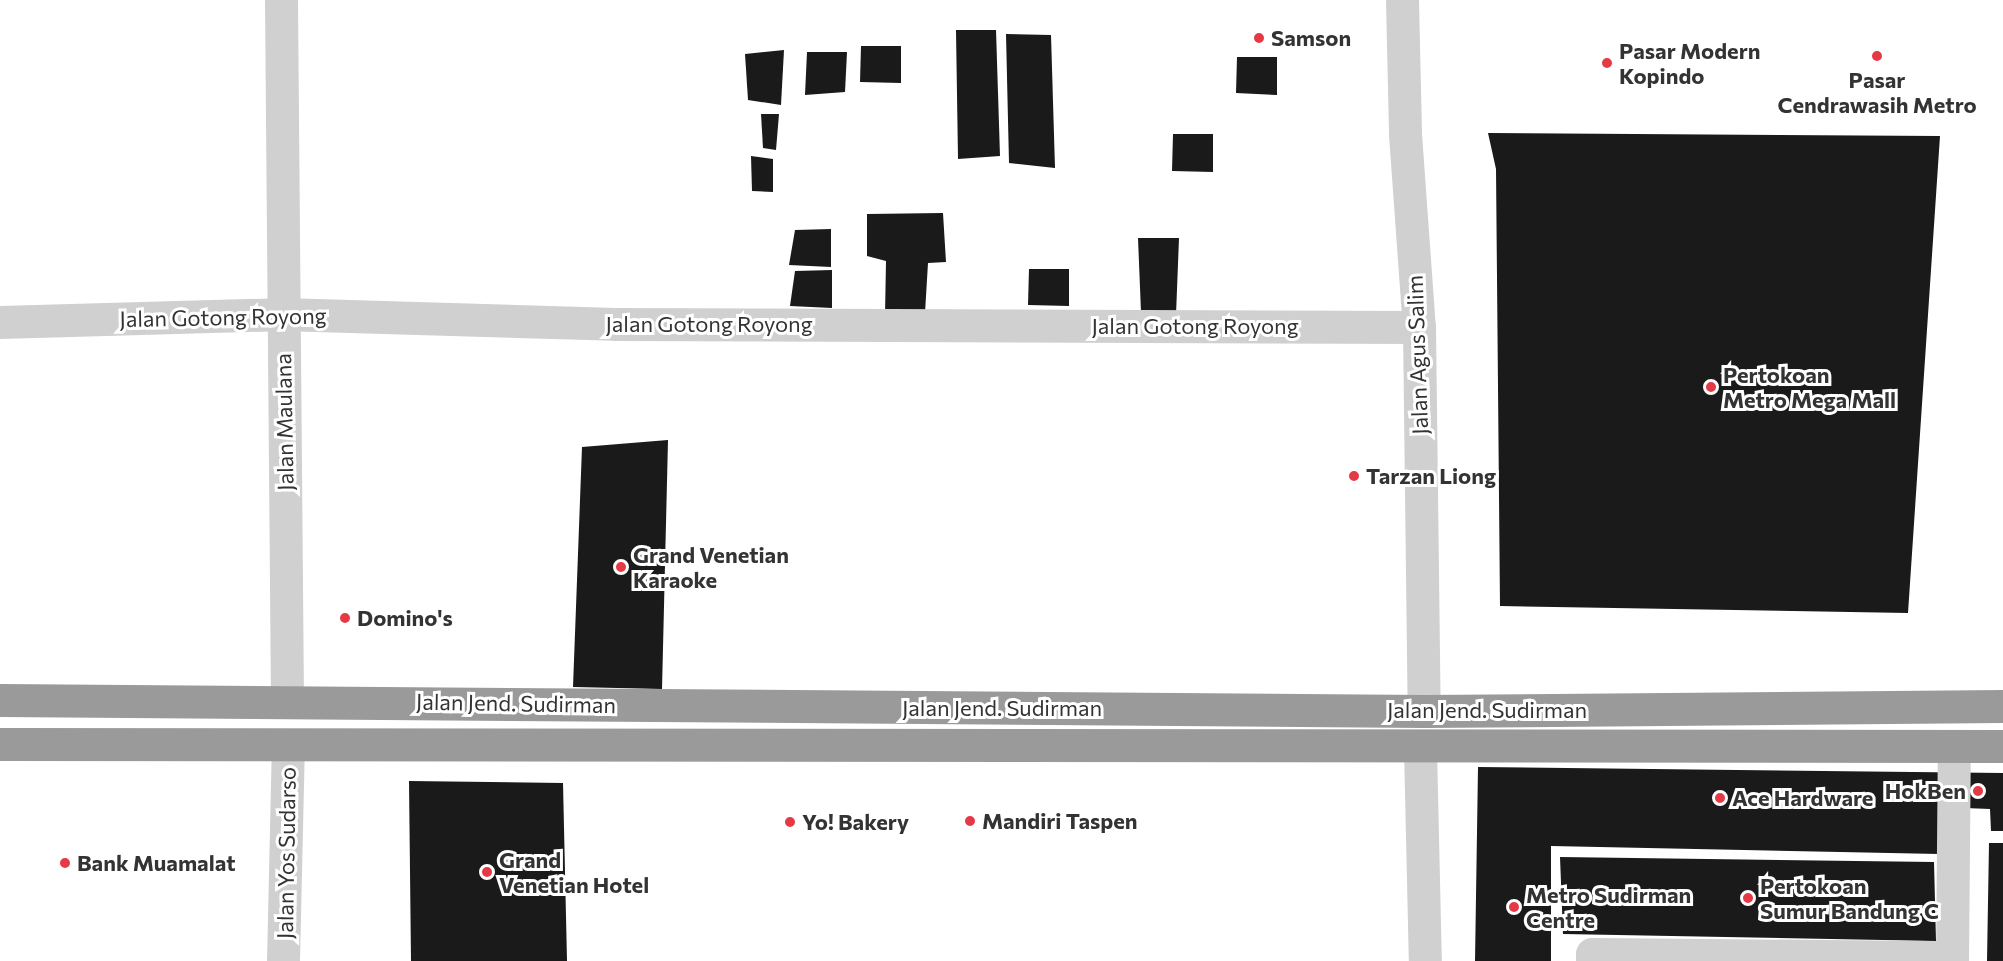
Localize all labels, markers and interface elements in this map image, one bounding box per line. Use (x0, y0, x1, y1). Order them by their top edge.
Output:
place label: Samson (1271, 25, 1351, 51)
marker: Samson (1252, 31, 1266, 45)
place label: Pasar Modern Kopindo (1619, 37, 1760, 88)
marker: Pasar Cendrawasih Metro (1870, 49, 1884, 63)
marker: Pasar Modern Kopindo (1600, 56, 1614, 70)
place label: Pasar Cendrawasih Metro (1777, 66, 1977, 118)
street label: Jalan Agus Salim (1401, 275, 1433, 435)
street label: Jalan Gotong Royong (119, 302, 327, 332)
street label: Jalan Gotong Royong (605, 311, 813, 337)
street label: Jalan Gotong Royong (1091, 313, 1299, 339)
street label: Jalan Maulana (270, 353, 298, 491)
place label: Pertokoan Metro Mega Mall (1723, 361, 1896, 412)
marker: Pertokoan Metro Mega Mall (1704, 380, 1718, 394)
place label: Tarzan Liong (1366, 463, 1496, 489)
marker: Tarzan Liong (1347, 469, 1361, 483)
place label: Grand Venetian Karaoke (633, 541, 789, 592)
marker: Grand Venetian Karaoke (614, 560, 628, 574)
place label: Domino's (357, 605, 453, 631)
marker: Domino's (338, 611, 352, 625)
street label: Jalan Jend. Sudirman (416, 688, 616, 718)
street label: Jalan Jend. Sudirman (902, 695, 1102, 721)
street label: Jalan Jend. Sudirman (1387, 697, 1587, 723)
street label: Jalan Yos Sudarso (271, 767, 301, 939)
place label: HokBen (1885, 778, 1966, 804)
marker: HokBen (1971, 784, 1985, 798)
place label: Ace Hardware (1732, 785, 1873, 811)
marker: Ace Hardware (1713, 791, 1727, 805)
place label: Mandiri Taspen (982, 808, 1138, 834)
place label: Yo! Bakery (802, 809, 909, 835)
marker: Mandiri Taspen (963, 814, 977, 828)
marker: Yo! Bakery (783, 815, 797, 829)
place label: Grand Venetian Hotel (499, 846, 649, 897)
place label: Bank Muamalat (77, 850, 236, 876)
marker: Bank Muamalat (58, 856, 72, 870)
marker: Grand Venetian Hotel (480, 865, 494, 879)
place label: Pertokoan Sumur Bandung C (1760, 872, 1939, 924)
place label: Metro Sudirman Centre (1526, 881, 1691, 932)
marker: Pertokoan Sumur Bandung C (1741, 891, 1755, 905)
marker: Metro Sudirman Centre (1507, 900, 1521, 914)

